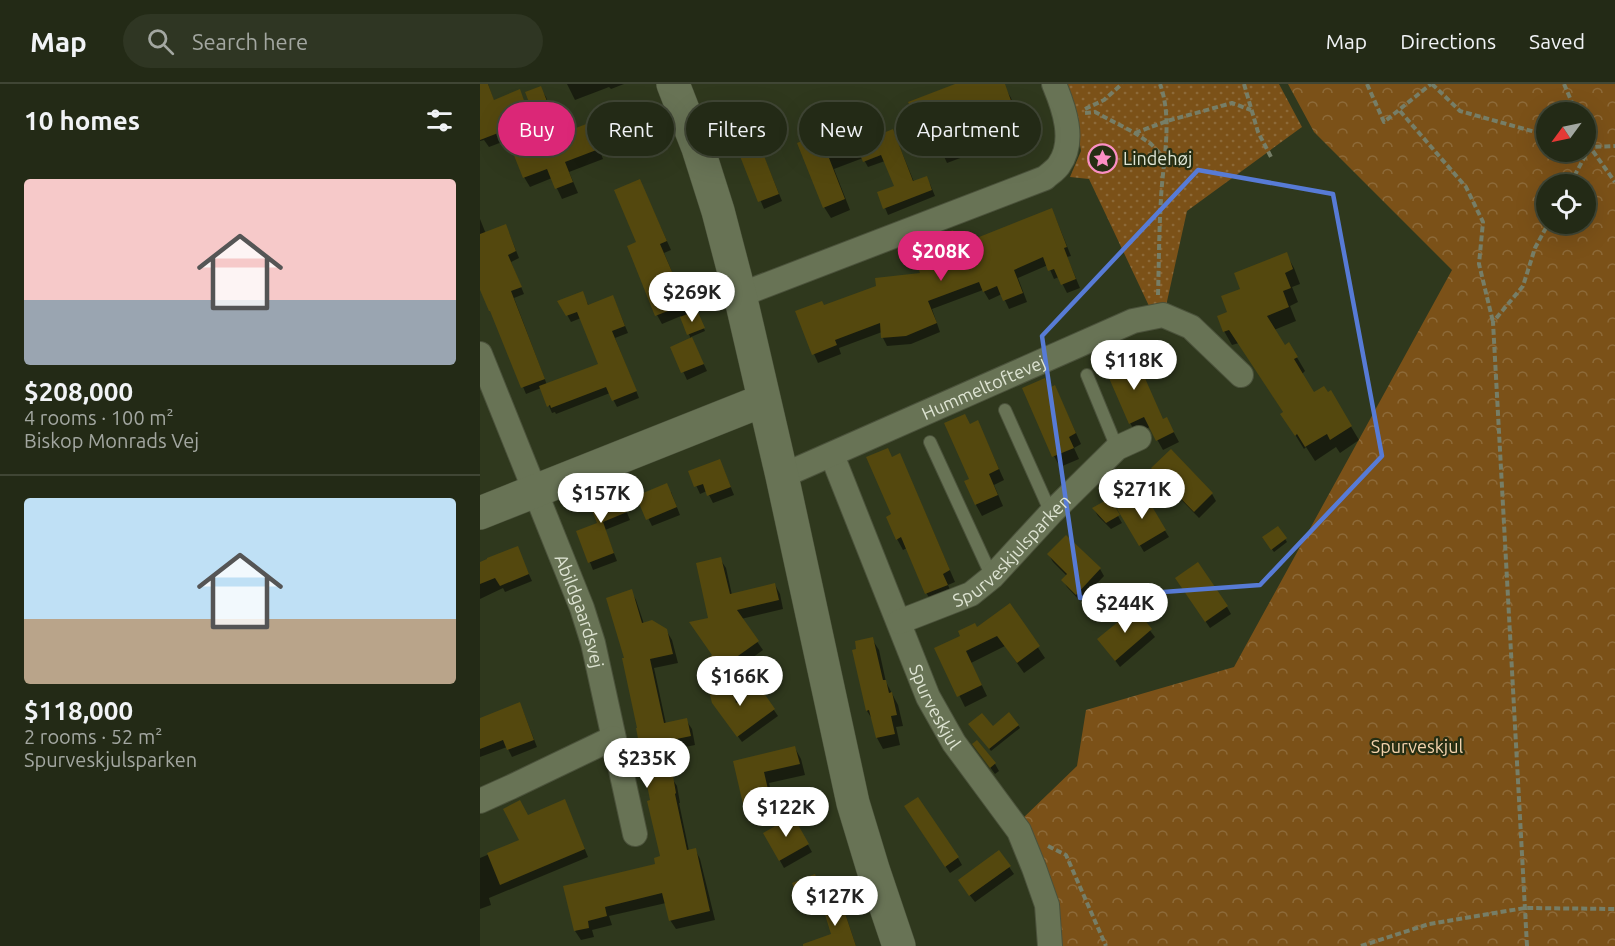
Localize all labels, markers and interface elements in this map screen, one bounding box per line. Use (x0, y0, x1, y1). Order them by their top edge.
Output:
search box (123, 14, 543, 68)
icon: search (144, 25, 177, 58)
text: Map (30, 26, 87, 57)
text: Search here (192, 29, 308, 54)
text: Map (1326, 29, 1367, 53)
text: Directions (1400, 29, 1496, 53)
text: Saved (1529, 29, 1585, 53)
chip: Buy (498, 102, 575, 156)
chip: Rent (587, 102, 674, 156)
chip: Filters (686, 102, 787, 156)
chip: New (799, 102, 884, 156)
chip: Apartment (896, 102, 1041, 156)
north arrow (1536, 102, 1596, 162)
map controls (1536, 102, 1596, 234)
icon: filters (423, 104, 456, 137)
text: 10 homes (24, 106, 140, 135)
place icon: Lindehøj (1086, 142, 1118, 174)
place label: Lindehøj (1123, 148, 1192, 168)
button: locate (1536, 174, 1596, 234)
icon: home (186, 218, 294, 326)
pin: $208K (899, 231, 983, 282)
text: $208K (912, 239, 970, 262)
pin: $269K (650, 272, 734, 323)
text: $269K (663, 280, 721, 303)
pin: $118K (1092, 340, 1176, 391)
text: $118K (1105, 348, 1163, 371)
street label: Hummeltoftevej (918, 351, 1048, 423)
text: $208,000 (24, 377, 133, 406)
text: 4 rooms · 100 m² (24, 406, 174, 429)
text: Biskop Monrads Vej (24, 429, 199, 452)
pin: $271K (1100, 469, 1184, 520)
pin: $157K (559, 473, 643, 524)
text: $271K (1113, 477, 1171, 500)
text: $157K (572, 481, 630, 504)
street label: Spurveskjulsparken (949, 490, 1074, 610)
icon: home (186, 537, 294, 645)
street label: Abildgaardsvej (551, 551, 608, 670)
pin: $244K (1083, 583, 1167, 634)
text: $244K (1096, 591, 1154, 614)
pin: $166K (698, 656, 782, 707)
street label: Spurveskjul (906, 661, 965, 753)
text: $166K (711, 664, 769, 687)
text: $118,000 (24, 696, 133, 725)
text: 2 rooms · 52 m² (24, 725, 162, 748)
park label: Spurveskjul (1371, 736, 1463, 756)
pin: $235K (605, 738, 689, 789)
text: $235K (618, 746, 676, 769)
text: Spurveskjulsparken (24, 748, 197, 771)
pin: $122K (744, 787, 828, 838)
text: $122K (757, 795, 815, 818)
pin: $127K (793, 876, 877, 927)
text: $127K (806, 884, 864, 907)

